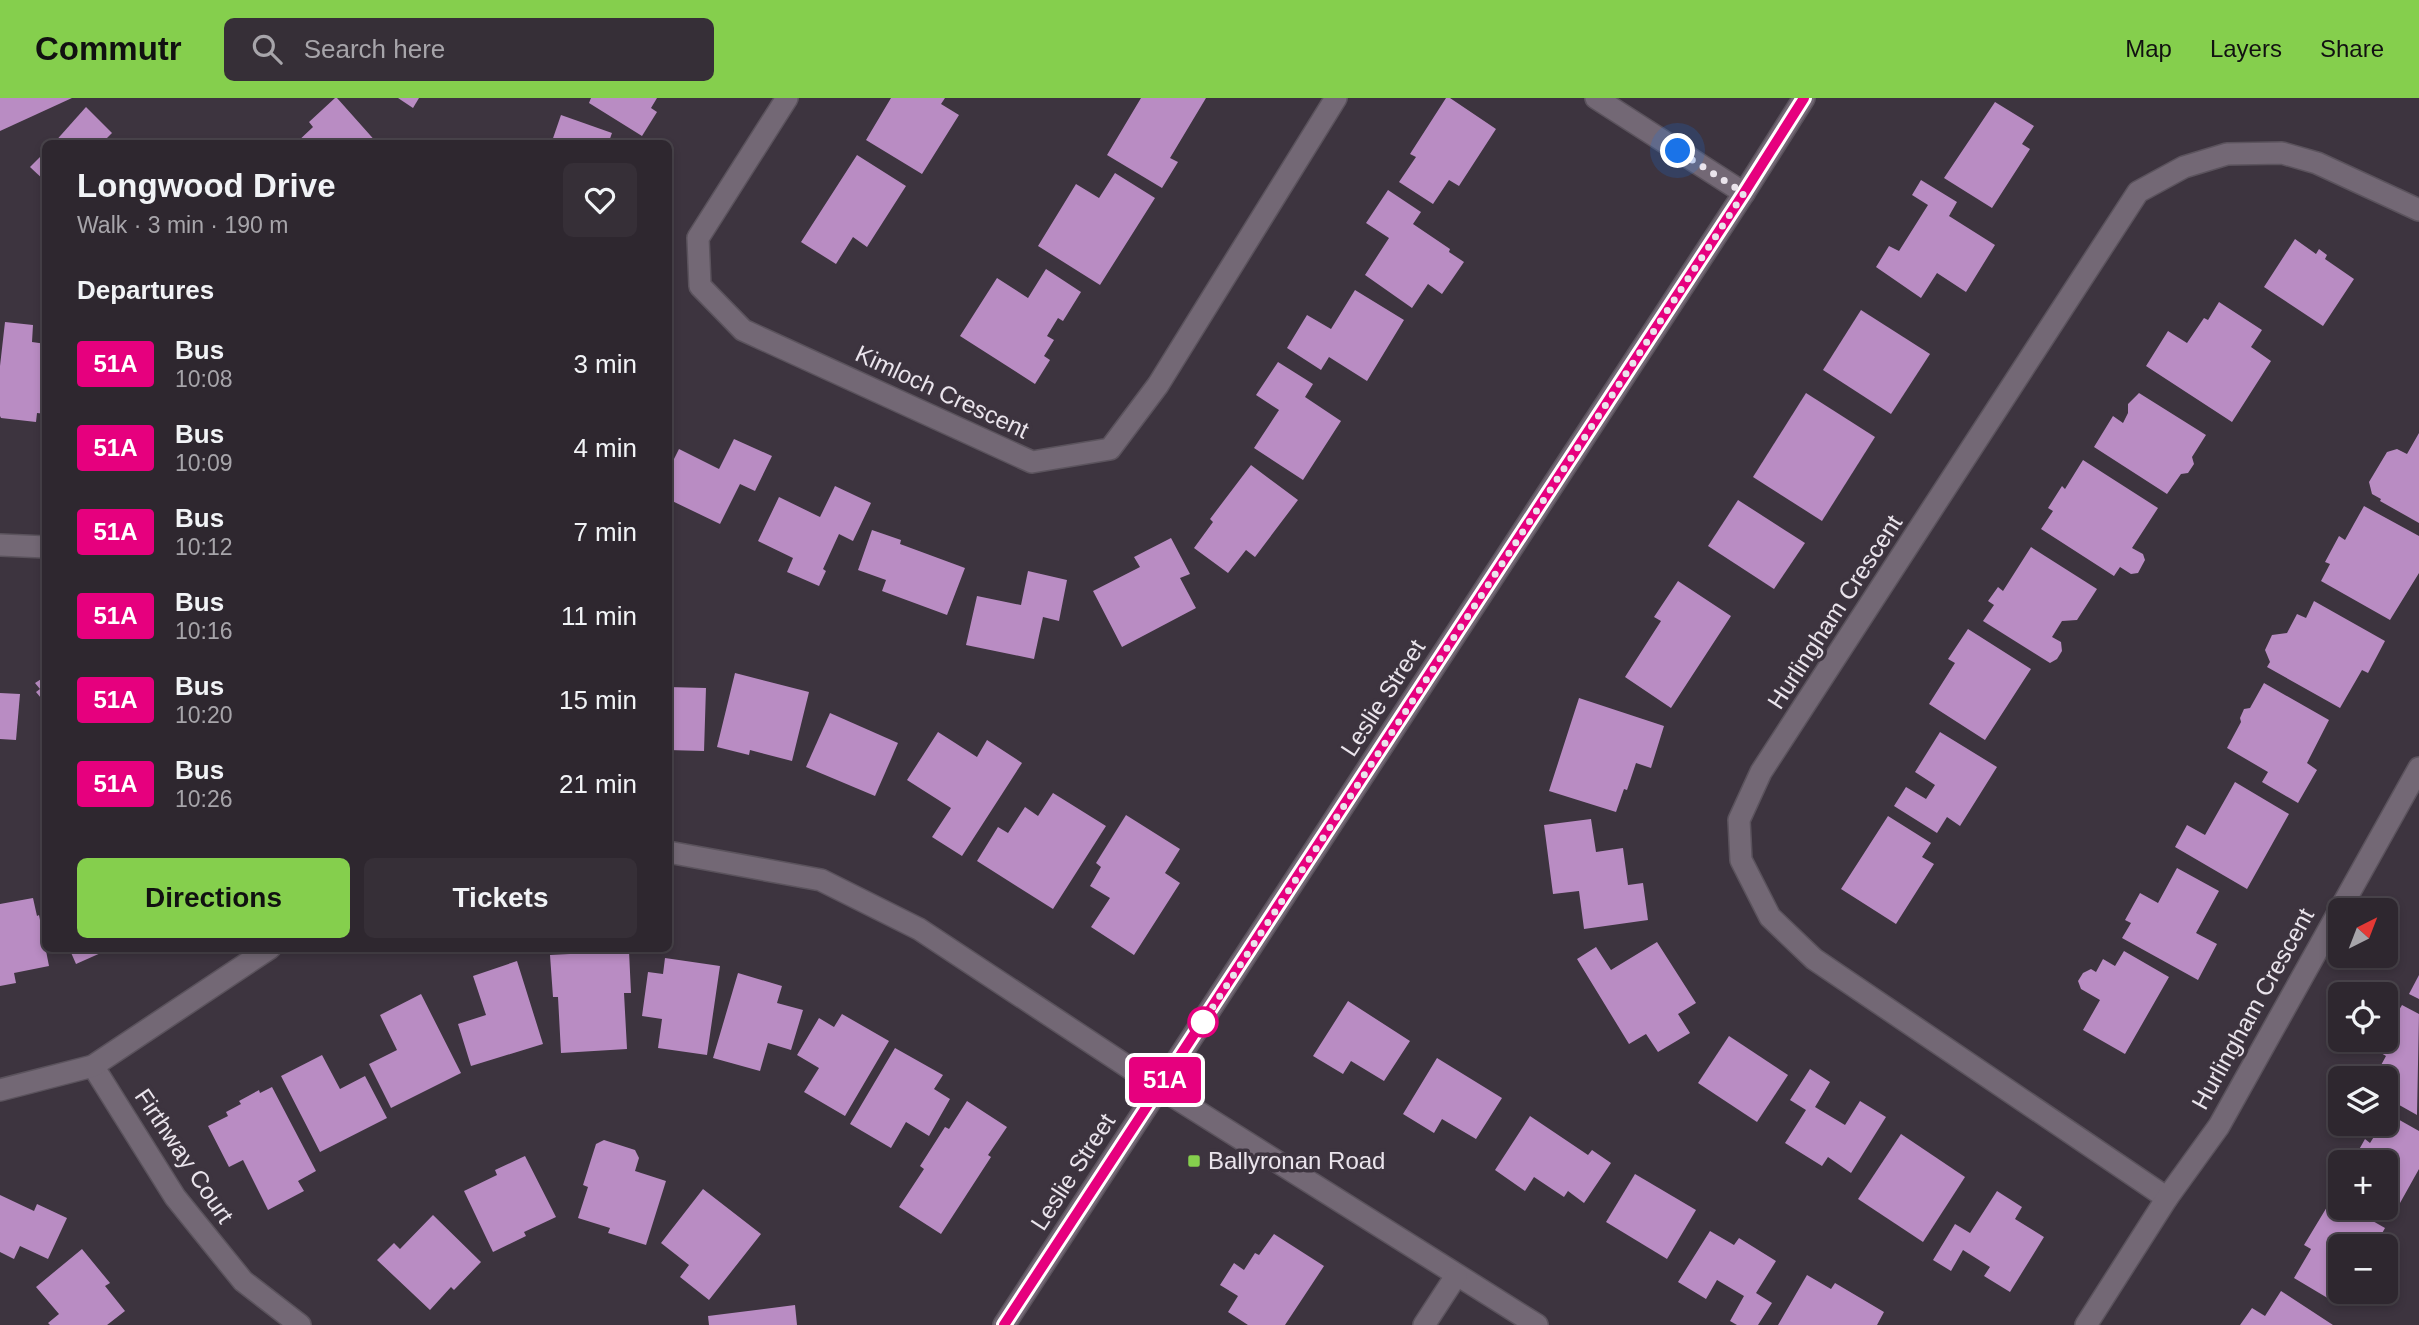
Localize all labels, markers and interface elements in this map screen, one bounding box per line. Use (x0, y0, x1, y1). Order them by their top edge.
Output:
search box (224, 18, 714, 81)
text: Commutr (35, 30, 182, 67)
icon: search (248, 30, 286, 68)
text: Search here (304, 34, 445, 64)
text: Map (2125, 35, 2172, 62)
text: Layers (2210, 35, 2282, 62)
text: Share (2320, 35, 2384, 62)
your location (1660, 133, 1695, 168)
button: heart (563, 163, 637, 237)
text: Longwood Drive (77, 167, 336, 204)
text: Walk · 3 min · 190 m (77, 212, 288, 238)
text: Departures (77, 275, 214, 305)
text: Bus (175, 335, 224, 365)
street label: Kimloch Crescent (851, 340, 1033, 444)
text: 3 min (573, 349, 637, 379)
text: 51A (93, 350, 138, 377)
text: 10:08 (175, 366, 233, 392)
text: Bus (175, 419, 224, 449)
text: 4 min (573, 433, 637, 463)
text: 51A (93, 434, 138, 461)
text: 10:09 (175, 450, 233, 476)
text: Bus (175, 503, 224, 533)
street label: Hurlingham Crescent (1762, 510, 1907, 714)
text: 7 min (573, 517, 637, 547)
text: 51A (93, 518, 138, 545)
text: 10:12 (175, 534, 233, 560)
text: Bus (175, 587, 224, 617)
text: 11 min (561, 601, 637, 631)
text: 51A (93, 602, 138, 629)
text: 10:16 (175, 618, 233, 644)
street label: Leslie Street (1335, 634, 1430, 761)
text: Bus (175, 671, 224, 701)
text: 15 min (559, 685, 637, 715)
text: 51A (93, 686, 138, 713)
text: 10:20 (175, 702, 233, 728)
text: Bus (175, 755, 224, 785)
text: 21 min (559, 769, 637, 799)
text: 51A (93, 770, 138, 797)
text: 10:26 (175, 786, 233, 812)
button: Directions (77, 858, 350, 938)
button: Tickets (364, 858, 637, 938)
north arrow (2328, 898, 2398, 968)
map controls (2328, 898, 2398, 1304)
street label: Hurlingham Crescent (2186, 903, 2319, 1114)
button: locate (2328, 982, 2398, 1052)
unlabelled marker (1188, 1007, 1218, 1037)
line badge: 51A (1125, 1057, 1205, 1103)
text: 51A (1143, 1066, 1187, 1093)
button: layers (2328, 1066, 2398, 1136)
street label: Firthway Court (130, 1083, 239, 1228)
street label: Leslie Street (1025, 1108, 1120, 1235)
place label: Ballyronan Road (1208, 1147, 1385, 1174)
button: + (2328, 1150, 2398, 1220)
marker: Ballyronan Road (1186, 1153, 1202, 1169)
button: − (2328, 1234, 2398, 1304)

